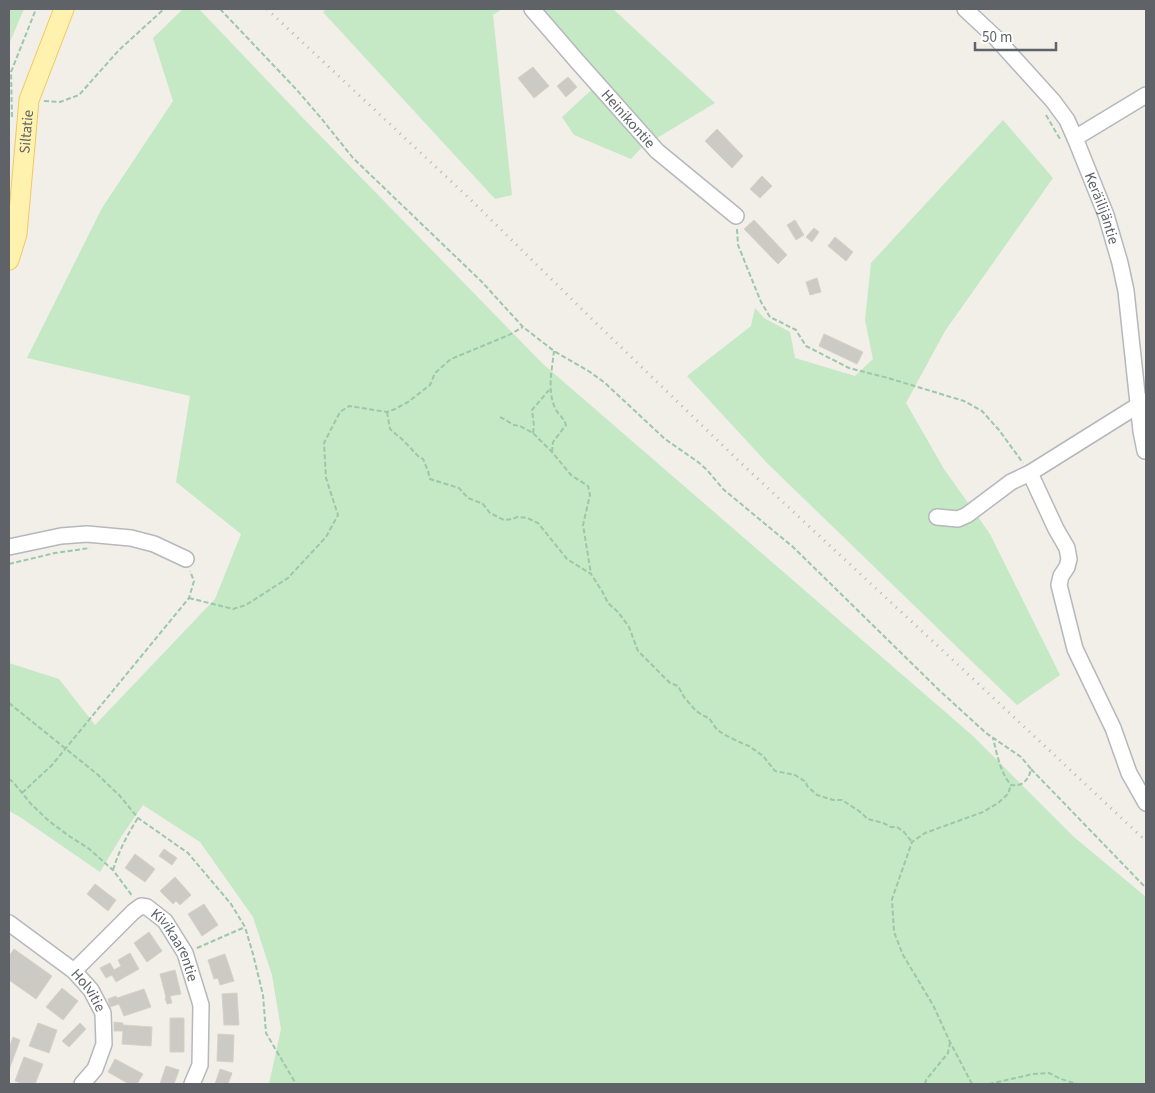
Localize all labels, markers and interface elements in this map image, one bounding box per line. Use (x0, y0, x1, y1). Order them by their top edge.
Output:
scale bar (975, 20, 1056, 52)
text: 50 m (982, 27, 1012, 48)
street label: Heinikontie (596, 85, 660, 153)
street label: Siltatie (14, 109, 39, 154)
street label: Keräilijäntie (1079, 169, 1124, 247)
street label: Kivikaarentie (146, 903, 204, 984)
street label: Holvitie (66, 964, 111, 1015)

